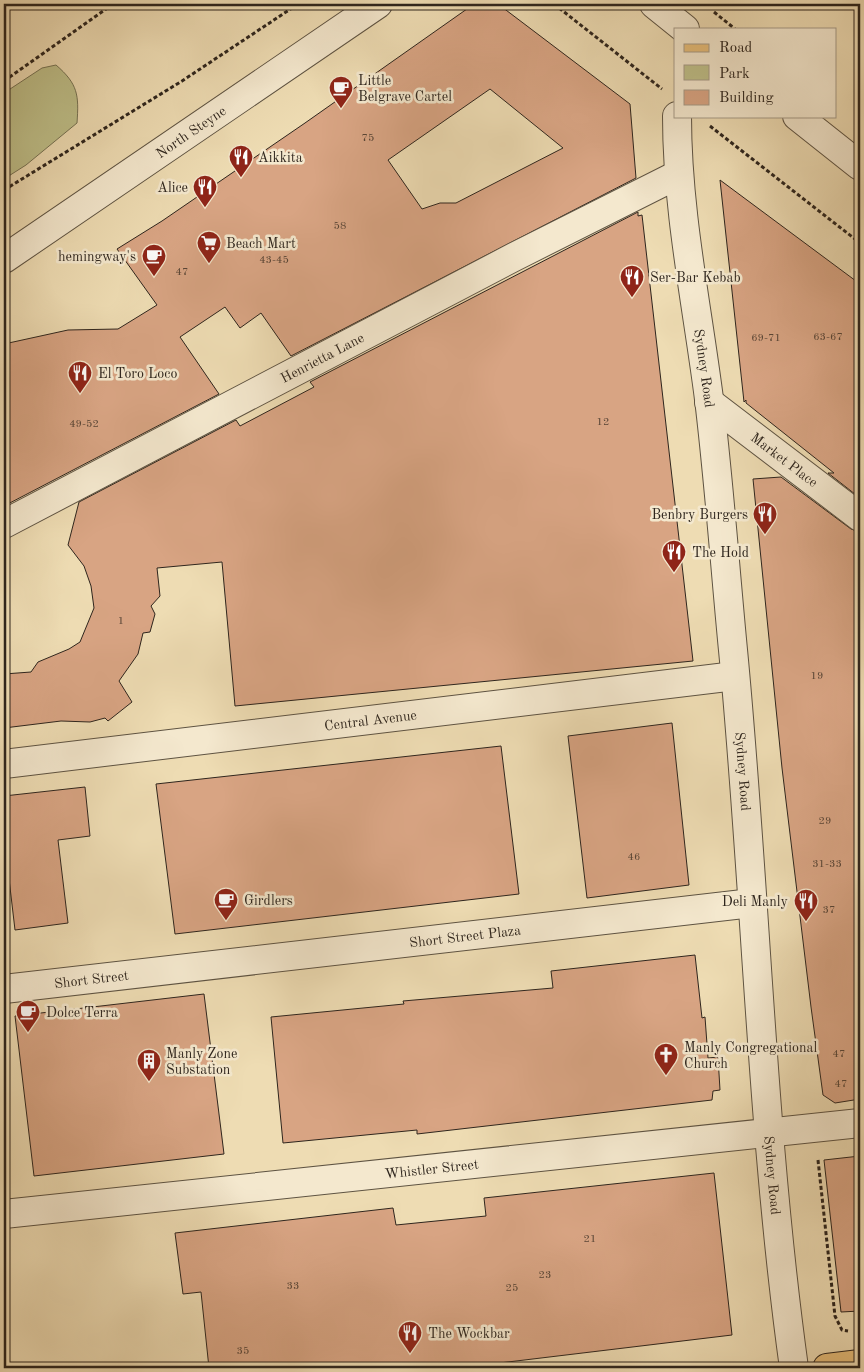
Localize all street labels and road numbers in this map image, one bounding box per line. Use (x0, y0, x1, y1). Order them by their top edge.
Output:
street label: North Steyne (154, 104, 229, 161)
street label: Sydney Road (691, 328, 716, 408)
street label: Henrietta Lane (279, 331, 367, 386)
street label: Market Place (748, 431, 820, 490)
street label: Central Avenue (323, 708, 418, 733)
street label: Sydney Road (732, 731, 752, 811)
street label: Short Street Plaza (409, 924, 522, 950)
street label: Short Street (53, 969, 130, 991)
street label: Sydney Road (761, 1135, 782, 1216)
street label: Whistler Street (384, 1158, 479, 1181)

